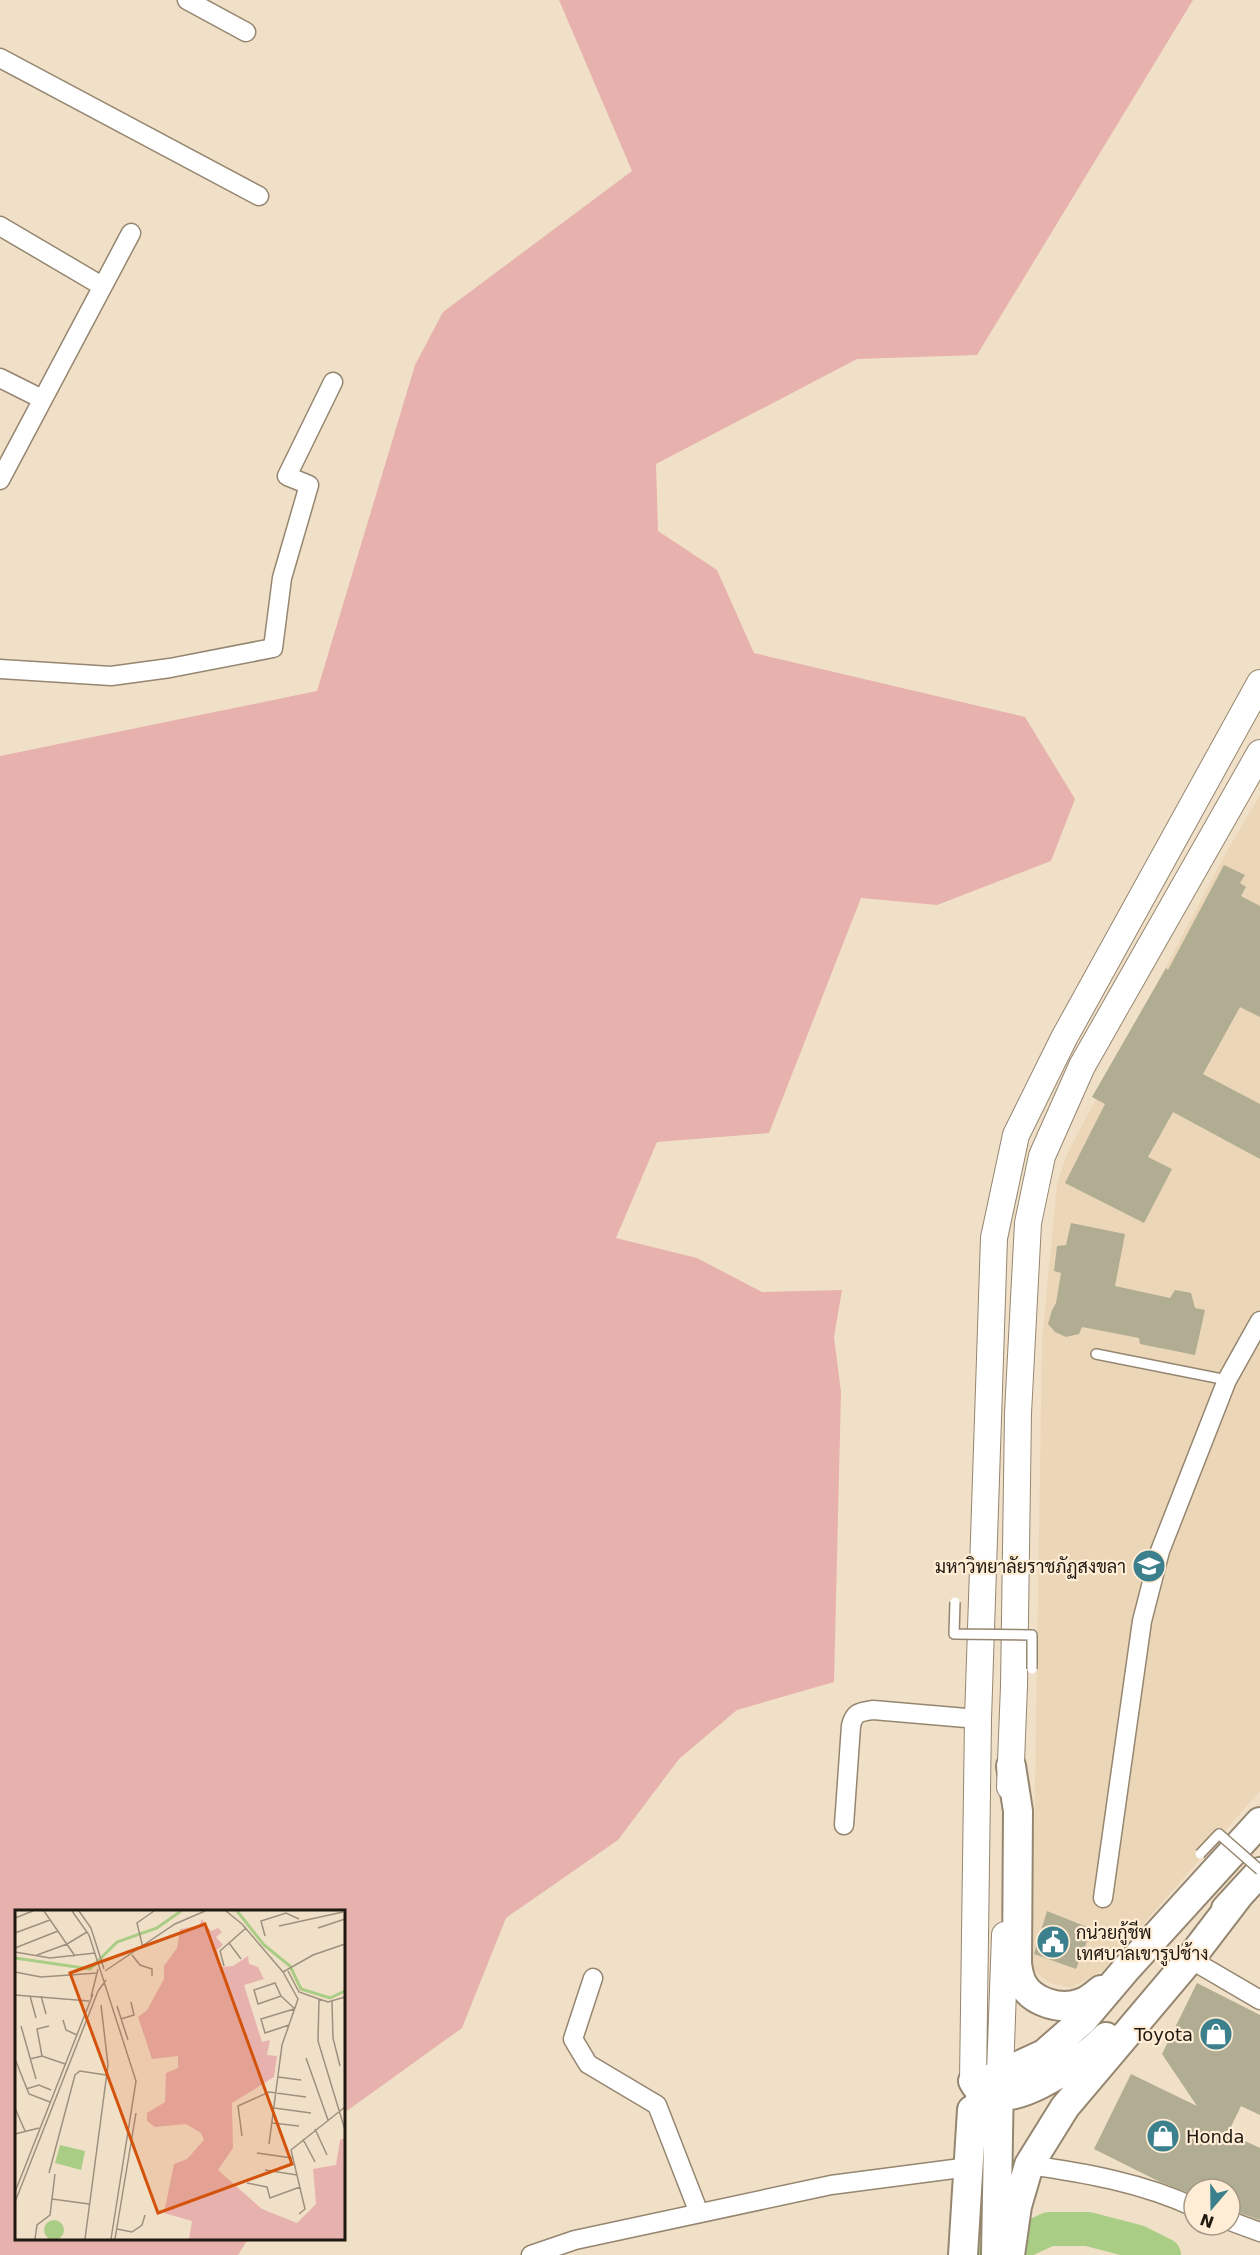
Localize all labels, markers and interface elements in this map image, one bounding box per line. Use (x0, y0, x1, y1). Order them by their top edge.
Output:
school or university icon: มหาวิทยาลัยราชภัฏสงขลา (1131, 1548, 1167, 1584)
place label: มหาวิทยาลัยราชภัฏสงขลา (935, 1556, 1126, 1579)
inset map (15, 1910, 345, 2240)
place label: กน่วยกู้ชีพ เทศบาลเขารูปช้าง (1076, 1920, 1208, 1967)
public building icon: กน่วยกู้ชีพ เทศบาลเขารูปช้าง (1035, 1924, 1071, 1960)
shop icon: Toyota (1198, 2016, 1234, 2052)
place label: Toyota (1133, 2024, 1193, 2045)
shop icon: Honda (1145, 2118, 1181, 2154)
place label: Honda (1186, 2126, 1244, 2147)
north arrow (1182, 2177, 1242, 2237)
text: N (1197, 2209, 1217, 2232)

